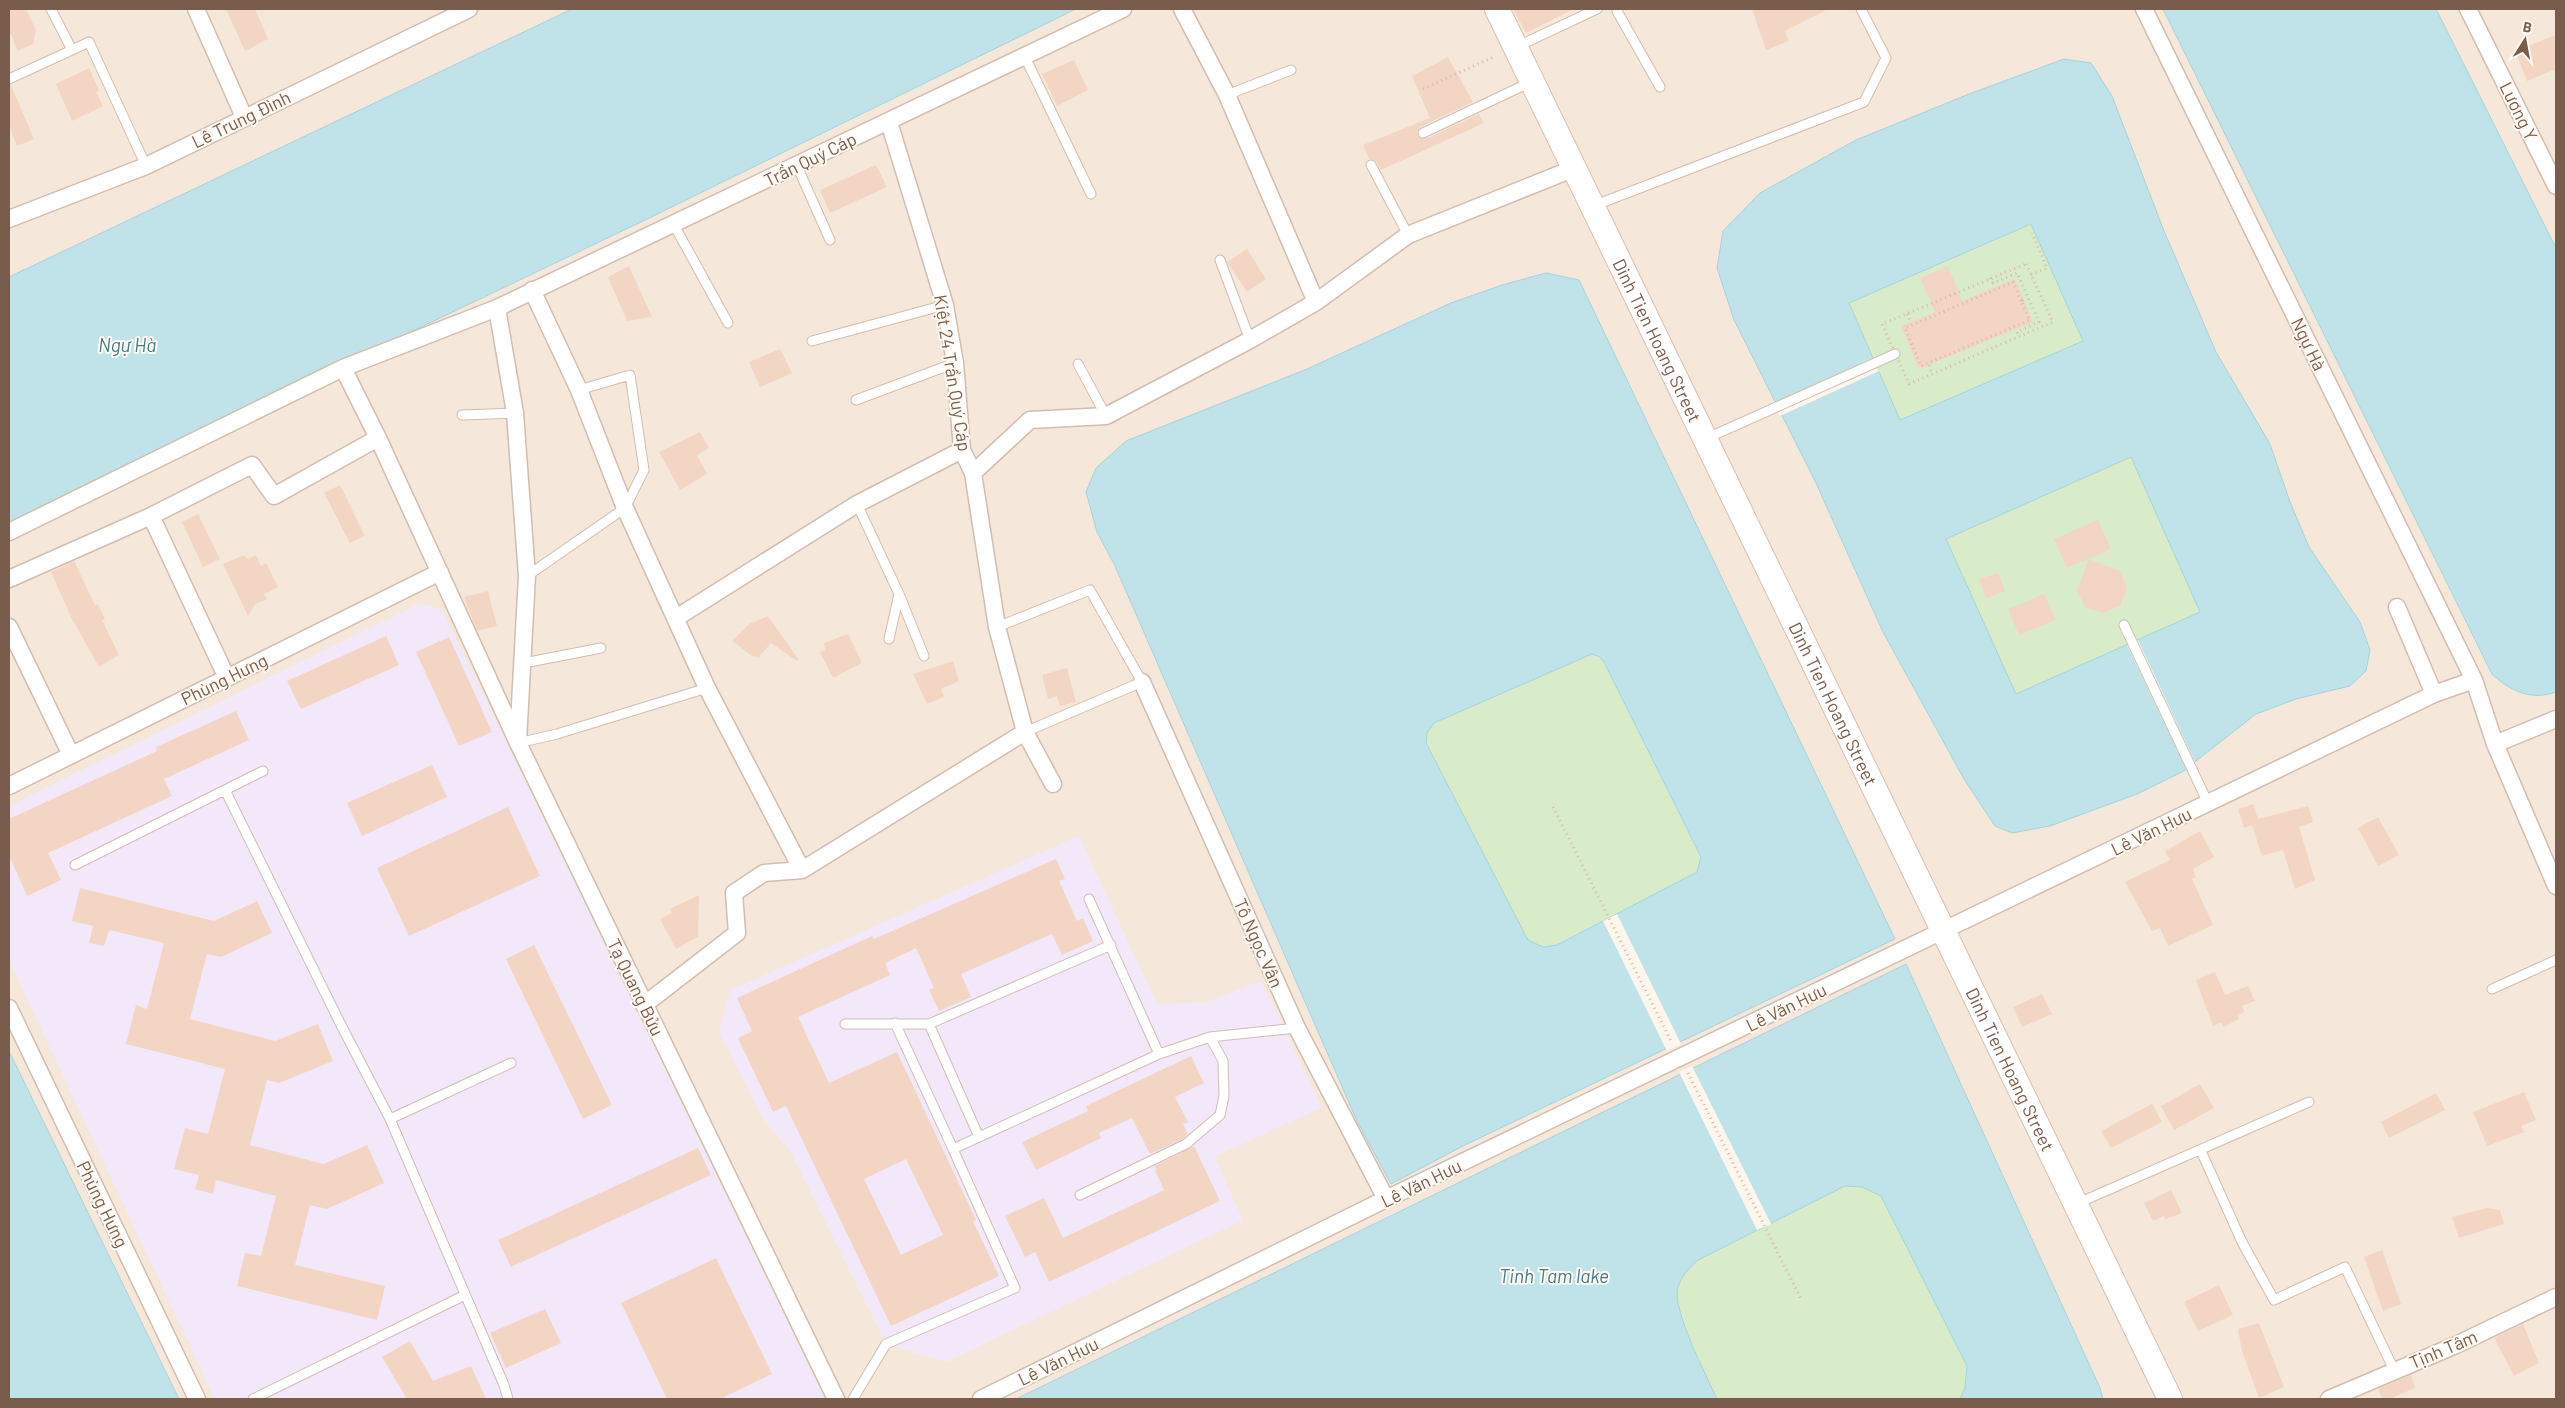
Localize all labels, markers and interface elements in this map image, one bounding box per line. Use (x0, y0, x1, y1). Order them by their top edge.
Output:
north arrow (2500, 15, 2550, 65)
text: B (2522, 18, 2533, 36)
street label: Lương Y (2495, 78, 2543, 144)
street label: Lê Trung Đình (188, 86, 294, 152)
street label: Trần Quý Cáp (760, 127, 860, 191)
street label: Dinh Tien Hoang Street (1608, 255, 1706, 426)
street label: Kiệt 24 Trần Quý Cáp (930, 293, 976, 453)
street label: Ngự Hà (2287, 314, 2331, 374)
water label: Ngự Hà (98, 333, 156, 356)
street label: Dinh Tien Hoang Street (1784, 618, 1882, 789)
street label: Phùng Hưng (177, 649, 271, 709)
street label: Lê Văn Hưu (2107, 802, 2195, 860)
street label: Tô Ngọc Vân (1230, 895, 1288, 991)
street label: Tạ Quang Bửu (603, 935, 669, 1039)
street label: Lê Văn Hưu (1742, 978, 1830, 1036)
street label: Dinh Tien Hoang Street (1961, 984, 2059, 1155)
street label: Lê Văn Hưu (1377, 1154, 1465, 1212)
street label: Phùng Hưng (73, 1157, 133, 1251)
water label: Tinh Tam lake (1499, 1264, 1609, 1287)
street label: Tịnh Tâm (2406, 1325, 2480, 1373)
street label: Lê Văn Hưu (1014, 1332, 1102, 1390)

